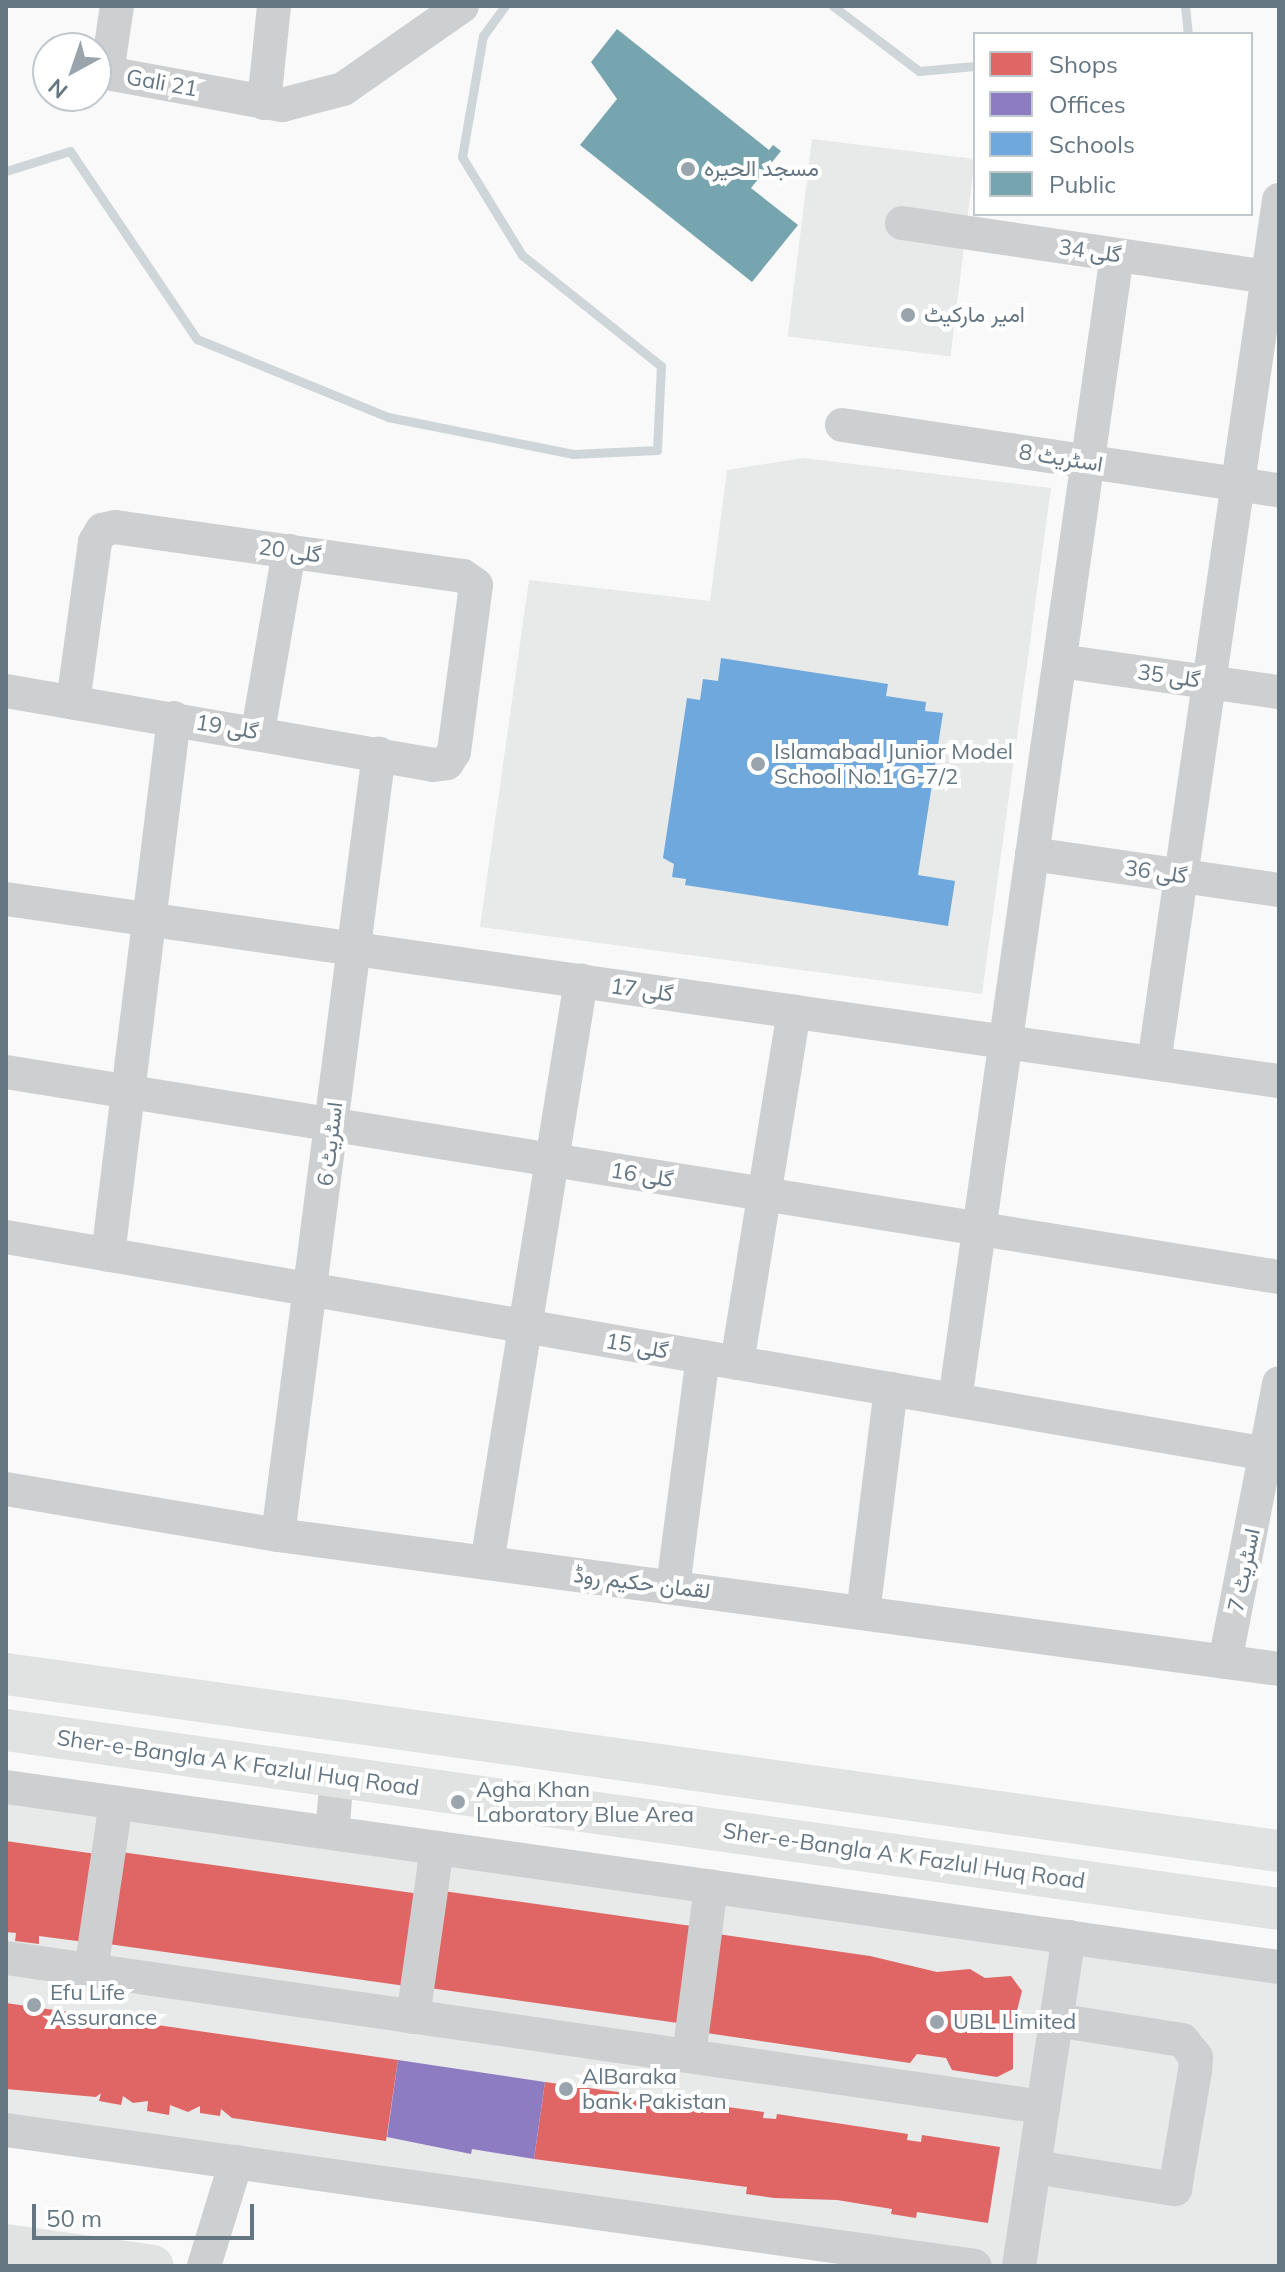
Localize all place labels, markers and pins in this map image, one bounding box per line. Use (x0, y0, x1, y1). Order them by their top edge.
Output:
place label: مسجد الحیرہ (704, 156, 819, 182)
marker: مسجد الحیرہ (679, 160, 697, 178)
place label: امیر مارکیٹ (924, 302, 1025, 328)
marker: امیر مارکیٹ (899, 306, 917, 324)
place label: Islamabad Junior Model School No.1 G-7/2 (774, 738, 1013, 790)
marker: Islamabad Junior Model School No.1 G-7/2 (749, 755, 767, 773)
place label: Agha Khan Laboratory Blue Area (476, 1776, 694, 1828)
marker: Agha Khan Laboratory Blue Area (447, 1791, 469, 1813)
place label: Efu Life Assurance (50, 1979, 157, 2030)
marker: Efu Life Assurance (25, 1996, 43, 2014)
place label: UBL Limited (953, 2009, 1076, 2035)
marker: UBL Limited (928, 2013, 946, 2031)
place label: AlBaraka bank Pakistan (582, 2063, 727, 2114)
marker: AlBaraka bank Pakistan (557, 2080, 575, 2098)

